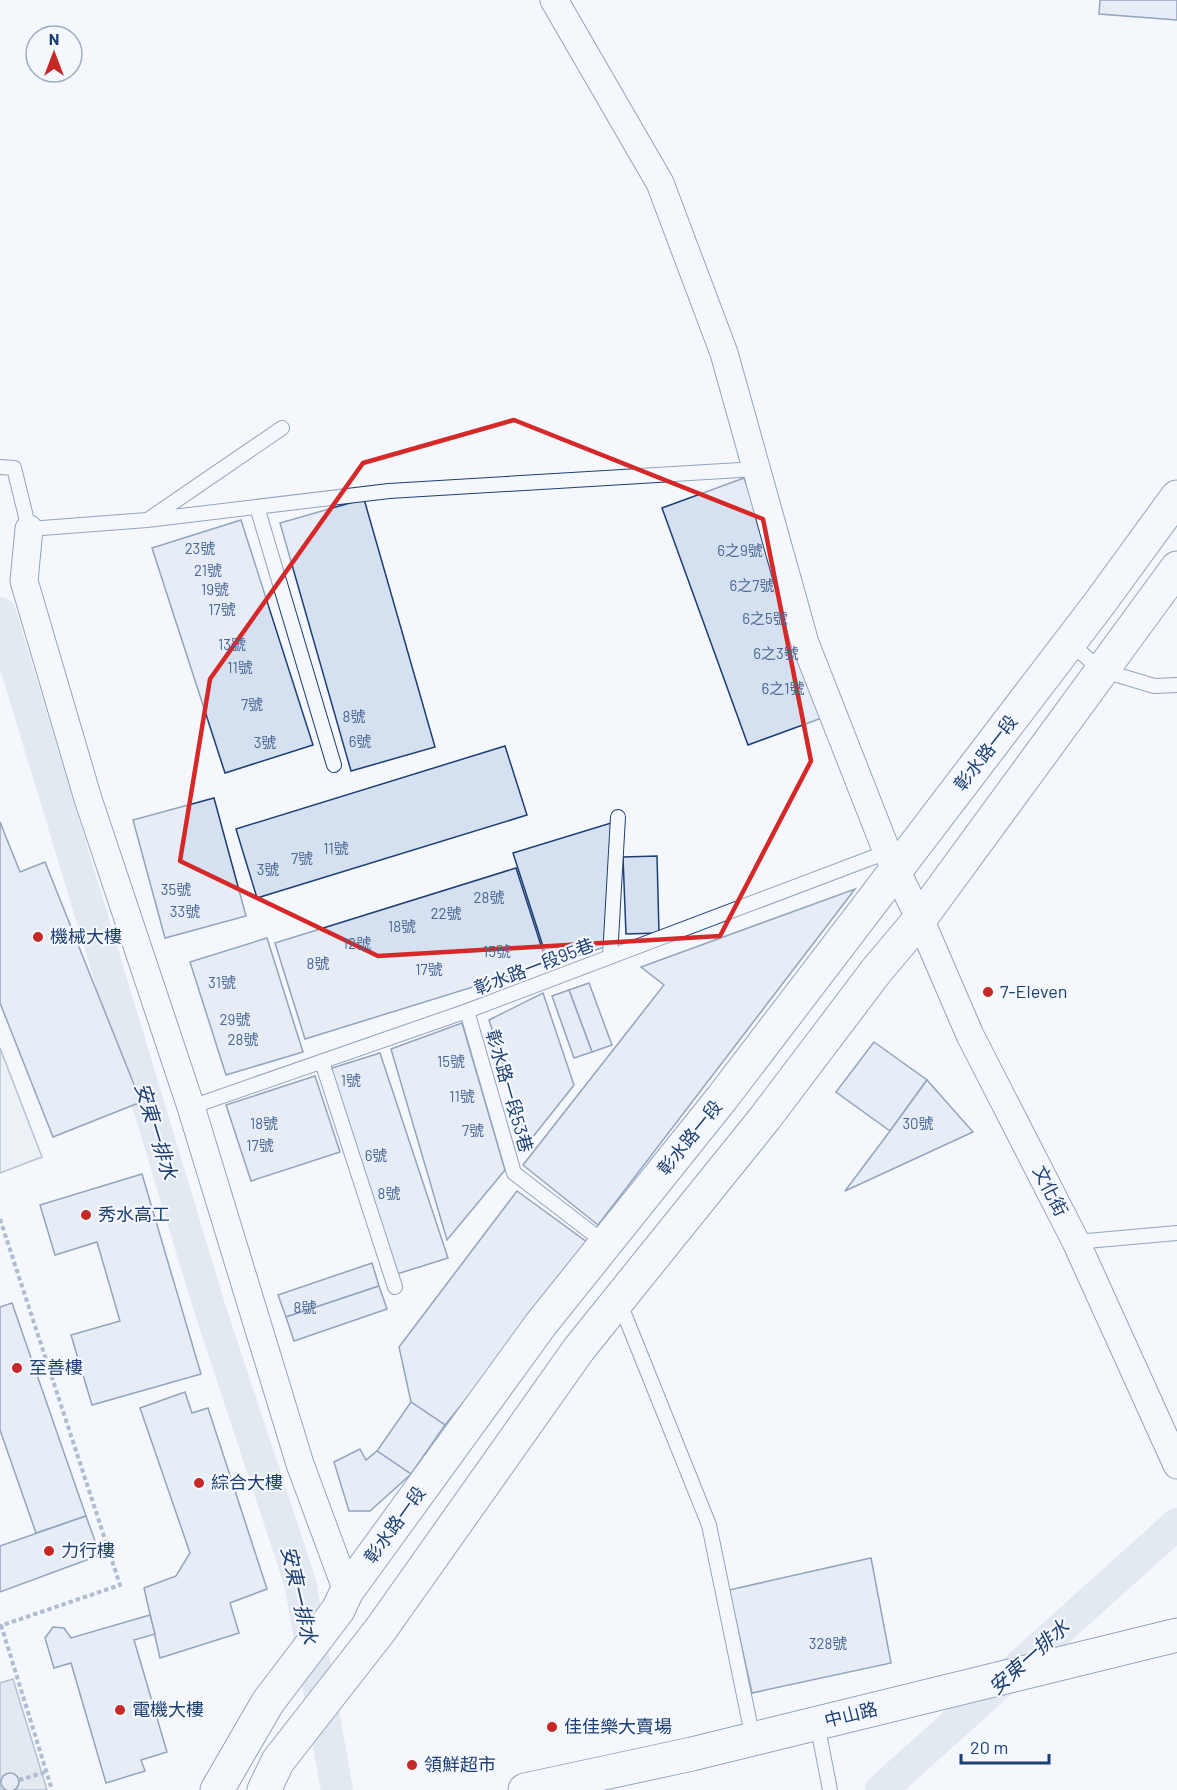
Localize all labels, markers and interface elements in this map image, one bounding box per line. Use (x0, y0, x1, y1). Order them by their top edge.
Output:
north arrow (24, 24, 84, 84)
text: N (49, 29, 59, 48)
house number: 23號 (185, 539, 215, 557)
house number: 6之9號 (717, 541, 763, 559)
house number: 21號 (194, 561, 222, 579)
house number: 6之7號 (730, 576, 774, 594)
house number: 19號 (201, 580, 229, 598)
house number: 17號 (208, 600, 236, 618)
house number: 6之5號 (742, 609, 788, 627)
house number: 13號 (218, 635, 246, 653)
house number: 6之3號 (753, 644, 799, 662)
house number: 11號 (227, 658, 253, 676)
house number: 6之1號 (762, 679, 804, 697)
house number: 7號 (241, 695, 263, 713)
house number: 8號 (343, 707, 365, 725)
street label: 彰水路一段 (949, 710, 1022, 795)
house number: 6號 (349, 732, 371, 750)
house number: 3號 (254, 733, 276, 751)
house number: 11號 (323, 839, 349, 857)
house number: 7號 (291, 849, 313, 867)
house number: 3號 (257, 860, 279, 878)
house number: 35號 (161, 880, 191, 898)
house number: 28號 (474, 888, 504, 906)
house number: 33號 (170, 902, 200, 920)
house number: 22號 (430, 904, 462, 922)
house number: 18號 (388, 917, 416, 935)
place label: 機械大樓 (50, 925, 122, 947)
marker: 機械大樓 (31, 930, 45, 944)
street label: 彰水路一段95巷 (471, 933, 597, 999)
house number: 12號 (343, 934, 371, 952)
house number: 15號 (483, 942, 511, 960)
house number: 8號 (307, 954, 329, 972)
house number: 17號 (415, 960, 443, 978)
house number: 31號 (208, 973, 236, 991)
place label: 7-Eleven (1000, 980, 1068, 1002)
marker: 7-Eleven (981, 985, 995, 999)
house number: 29號 (220, 1010, 250, 1028)
street label: 彰水路一段53巷 (482, 1027, 538, 1155)
house number: 28號 (228, 1030, 258, 1048)
house number: 15號 (437, 1052, 465, 1070)
house number: 1號 (341, 1071, 361, 1089)
water label: 安東一排水 (131, 1079, 183, 1183)
house number: 11號 (449, 1087, 475, 1105)
street label: 彰水路一段 (652, 1095, 726, 1179)
house number: 18號 (250, 1114, 278, 1132)
house number: 30號 (902, 1114, 934, 1132)
house number: 7號 (462, 1121, 484, 1139)
house number: 17號 (246, 1136, 274, 1154)
house number: 6號 (365, 1146, 387, 1164)
street label: 文化街 (1029, 1161, 1073, 1220)
house number: 8號 (378, 1184, 400, 1202)
place label: 秀水高工 (98, 1203, 170, 1225)
marker: 秀水高工 (79, 1208, 93, 1222)
house number: 8號 (294, 1298, 316, 1316)
place label: 至善樓 (29, 1356, 83, 1378)
marker: 至善樓 (10, 1361, 24, 1375)
place label: 綜合大樓 (211, 1471, 283, 1493)
marker: 綜合大樓 (192, 1476, 206, 1490)
street label: 彰水路一段 (359, 1482, 430, 1567)
place label: 力行樓 (61, 1539, 115, 1561)
water label: 安東一排水 (277, 1543, 323, 1647)
marker: 力行樓 (42, 1544, 56, 1558)
water label: 安東一排水 (983, 1613, 1074, 1699)
house number: 328號 (809, 1634, 847, 1652)
street label: 中山路 (822, 1697, 880, 1731)
place label: 電機大樓 (132, 1698, 204, 1720)
marker: 電機大樓 (113, 1703, 127, 1717)
place label: 佳佳樂大賣場 (564, 1715, 672, 1737)
marker: 佳佳樂大賣場 (545, 1720, 559, 1734)
scale bar (961, 1727, 1050, 1765)
text: 20 m (970, 1736, 1008, 1758)
place label: 領鮮超市 (424, 1753, 496, 1775)
marker: 領鮮超市 (405, 1758, 419, 1772)

